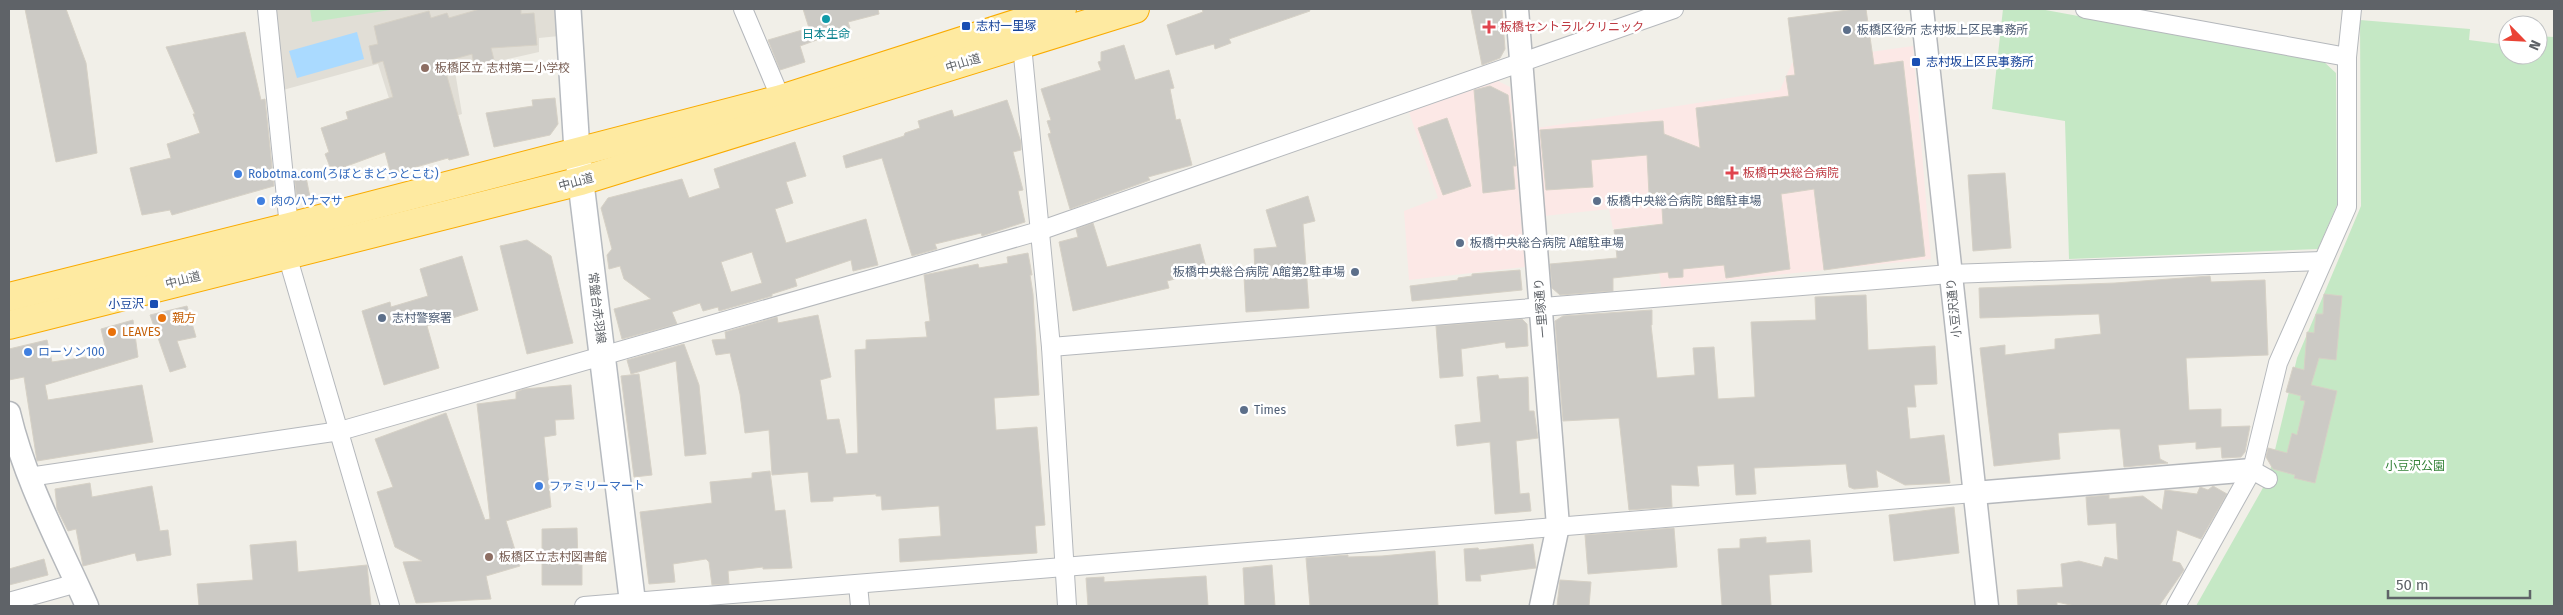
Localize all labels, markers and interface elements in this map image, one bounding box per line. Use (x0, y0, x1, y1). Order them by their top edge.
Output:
marker: 日本生命 (820, 13, 832, 25)
north arrow (2498, 15, 2548, 65)
place label: 志村一里塚 (976, 19, 1036, 33)
marker: 志村一里塚 (960, 20, 972, 32)
marker: 板橋セントラルクリニック (1482, 20, 1496, 34)
place label: 板橋セントラルクリニック (1500, 20, 1644, 34)
place label: 板橋区役所 志村坂上区民事務所 (1857, 23, 2028, 37)
marker: 板橋区役所 志村坂上区民事務所 (1841, 24, 1853, 36)
place label: 日本生命 (802, 27, 850, 41)
text: N (2525, 37, 2544, 53)
street label: 中山道 (944, 51, 982, 75)
place label: 志村坂上区民事務所 (1926, 55, 2034, 69)
marker: 志村坂上区民事務所 (1910, 56, 1922, 68)
place label: 板橋区立 志村第二小学校 (435, 61, 570, 75)
marker: 板橋区立 志村第二小学校 (419, 62, 431, 74)
marker: 板橋中央総合病院 (1725, 166, 1739, 180)
place label: 板橋中央総合病院 (1743, 166, 1839, 180)
place label: Robotma.com(ろぼとまどっとこむ) (248, 167, 439, 181)
marker: Robotma.com(ろぼとまどっとこむ) (232, 168, 244, 180)
street label: 中山道 (557, 171, 595, 193)
place label: 肉のハナマサ (271, 194, 343, 208)
place label: 板橋中央総合病院 B館駐車場 (1607, 194, 1761, 208)
marker: 肉のハナマサ (255, 195, 267, 207)
marker: 板橋中央総合病院 B館駐車場 (1591, 195, 1603, 207)
place label: 板橋中央総合病院 A館駐車場 (1470, 236, 1624, 250)
marker: 板橋中央総合病院 A館駐車場 (1454, 237, 1466, 249)
place label: 板橋中央総合病院 A館第2駐車場 (1173, 265, 1345, 279)
marker: 板橋中央総合病院 A館第2駐車場 (1349, 266, 1361, 278)
street label: 中山道 (164, 269, 202, 291)
street label: 常盤台赤羽線 (586, 271, 608, 345)
street label: 一里塚通り (1531, 277, 1551, 339)
street label: 小豆沢通り (1944, 277, 1964, 339)
place label: 小豆沢 (108, 297, 144, 311)
marker: 小豆沢 (148, 298, 160, 310)
place label: 親方 (172, 311, 196, 325)
place label: 志村警察署 (392, 311, 452, 325)
marker: 親方 (156, 312, 168, 324)
marker: 志村警察署 (376, 312, 388, 324)
place label: LEAVES (122, 325, 161, 339)
marker: LEAVES (106, 326, 118, 338)
place label: ローソン100 (38, 345, 105, 359)
marker: ローソン100 (22, 346, 34, 358)
place label: Times (1254, 403, 1286, 417)
marker: Times (1238, 404, 1250, 416)
park label: 小豆沢公園 (2385, 459, 2445, 473)
place label: ファミリーマート (549, 479, 645, 493)
marker: ファミリーマート (533, 480, 545, 492)
place label: 板橋区立志村図書館 (499, 550, 607, 564)
marker: 板橋区立志村図書館 (483, 551, 495, 563)
scale bar (2388, 568, 2530, 600)
text: 50 m (2396, 576, 2429, 594)

